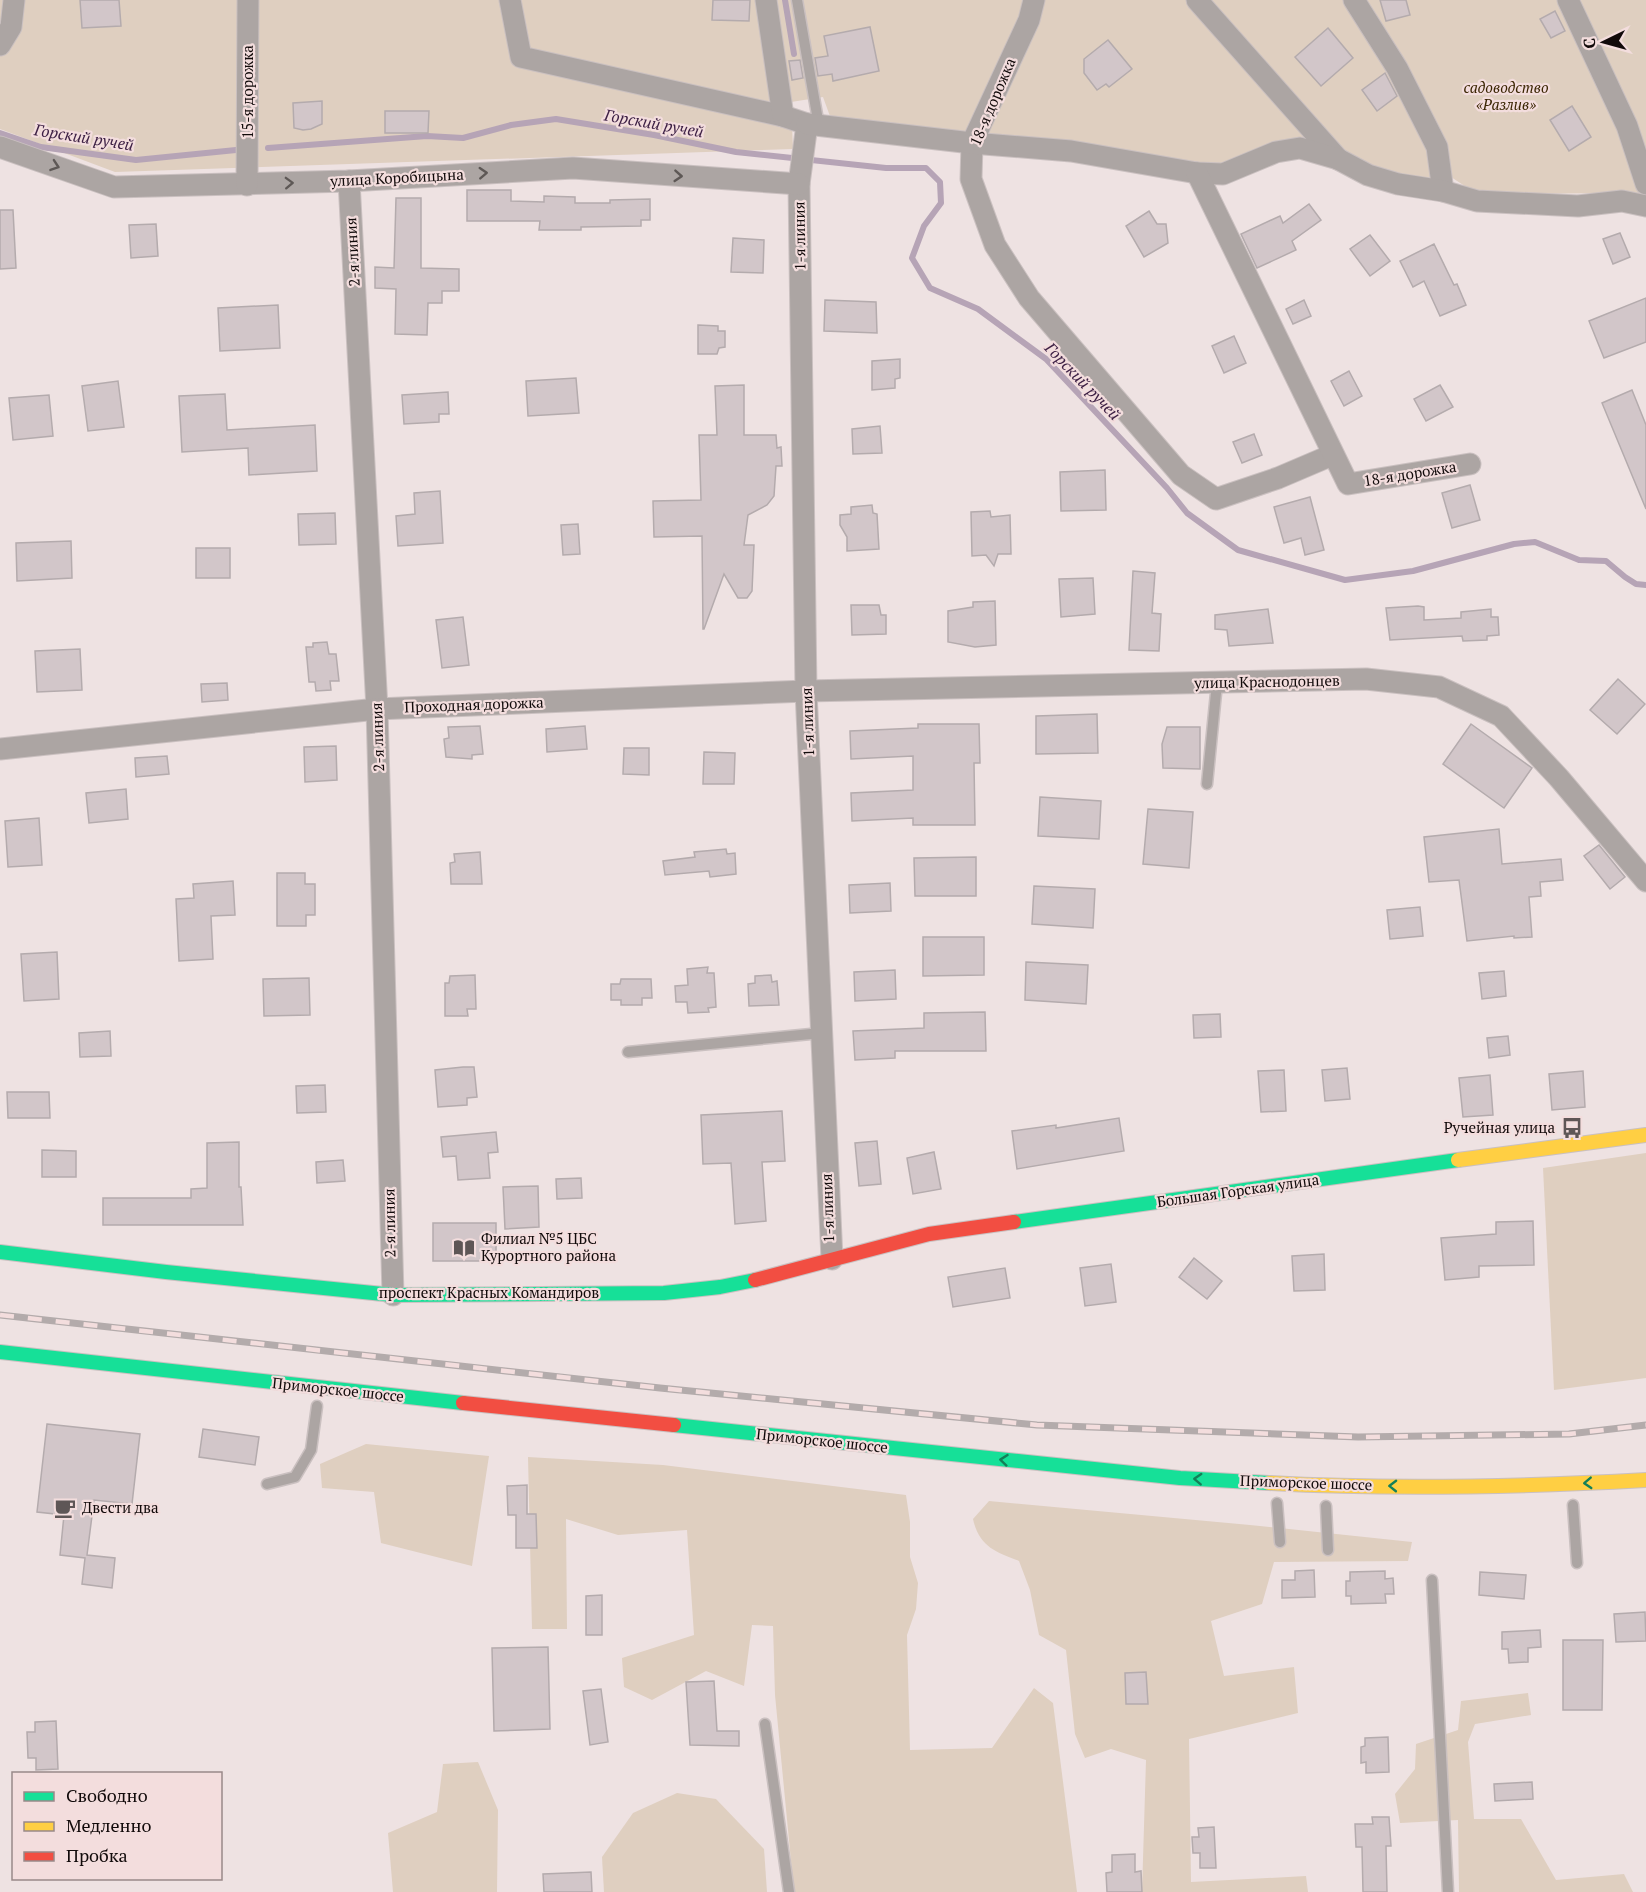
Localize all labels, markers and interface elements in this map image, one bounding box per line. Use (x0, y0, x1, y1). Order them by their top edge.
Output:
north arrow (1574, 12, 1634, 72)
text: С (1578, 37, 1600, 49)
street label: 15-я дорожка (237, 45, 257, 139)
street label: 18-я дорожка (965, 54, 1020, 149)
park label: садоводство «Разлив» (1463, 77, 1549, 114)
water label: Горский ручей (602, 103, 706, 143)
water label: Горский ручей (32, 118, 136, 156)
one-way arrow (49, 159, 60, 172)
street label: улица Коробицына (329, 163, 465, 191)
one-way arrow (479, 167, 488, 180)
one-way arrow (674, 169, 683, 182)
one-way arrow (284, 177, 293, 190)
street label: 1-я линия (788, 201, 810, 271)
street label: 2-я линия (340, 217, 364, 287)
water label: Горский ручей (1040, 337, 1126, 425)
street label: 18-я дорожка (1362, 456, 1458, 490)
street label: улица Краснодонцев (1193, 670, 1340, 692)
street label: 1-я линия (796, 687, 818, 757)
street label: Проходная дорожка (404, 692, 544, 716)
street label: 2-я линия (366, 702, 388, 772)
bus stop icon: Ручейная улица (1560, 1116, 1584, 1140)
place label: Ручейная улица (1444, 1117, 1555, 1137)
street label: Большая Горская улица (1155, 1169, 1321, 1211)
street label: 1-я линия (816, 1173, 838, 1243)
street label: 2-я линия (378, 1188, 400, 1258)
place label: Филиал №5 ЦБС Курортного района (481, 1228, 616, 1265)
library icon: Филиал №5 ЦБС Курортного района (452, 1236, 476, 1260)
street label: проспект Красных Командиров (379, 1282, 599, 1302)
street label: Приморское шоссе (271, 1372, 405, 1406)
street label: Приморское шоссе (755, 1423, 889, 1457)
one-way arrow (999, 1454, 1008, 1467)
street label: Приморское шоссе (1240, 1470, 1373, 1494)
one-way arrow (1193, 1472, 1202, 1485)
one-way arrow (1583, 1476, 1592, 1489)
one-way arrow (1388, 1480, 1397, 1493)
cafe icon: Двести два (53, 1496, 77, 1520)
place label: Двести два (82, 1497, 159, 1517)
legend (12, 1772, 222, 1880)
text: Свободно (66, 1783, 148, 1807)
text: Медленно (66, 1813, 152, 1837)
text: Пробка (66, 1843, 128, 1867)

